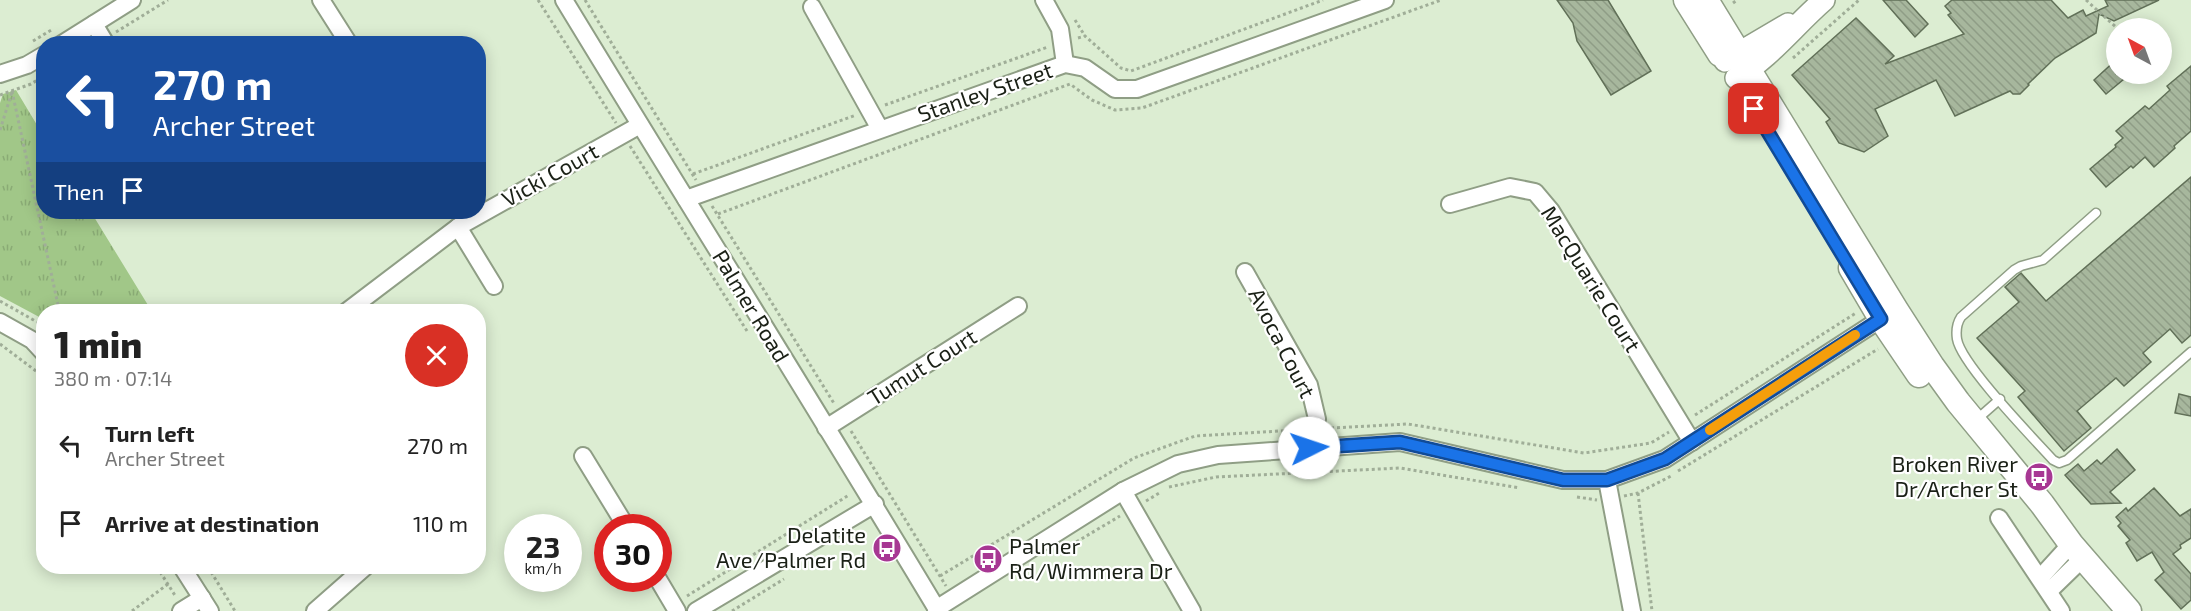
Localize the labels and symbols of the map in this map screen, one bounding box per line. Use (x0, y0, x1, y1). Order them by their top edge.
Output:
north arrow (2106, 18, 2172, 84)
street label: Stanley Street (914, 56, 1056, 126)
pin (1728, 83, 1779, 134)
street label: Vicki Court (497, 137, 602, 211)
street label: MacQuarie Court (1536, 201, 1647, 357)
street label: Palmer Road (708, 245, 796, 366)
street label: Avoca Court (1244, 283, 1322, 402)
street label: Tumut Court (862, 322, 981, 410)
position arrow (1277, 416, 1341, 480)
place label: Broken River Dr/Archer St (1892, 450, 2018, 501)
bus stop icon: Broken River Dr/Archer St (2023, 461, 2055, 493)
speed limit sign: 30 (594, 514, 672, 592)
place label: Delatite Ave/Palmer Rd (716, 521, 866, 572)
bus stop icon: Delatite Ave/Palmer Rd (871, 532, 903, 564)
place label: Palmer Rd/Wimmera Dr (1009, 532, 1173, 583)
bus stop icon: Palmer Rd/Wimmera Dr (972, 543, 1004, 575)

